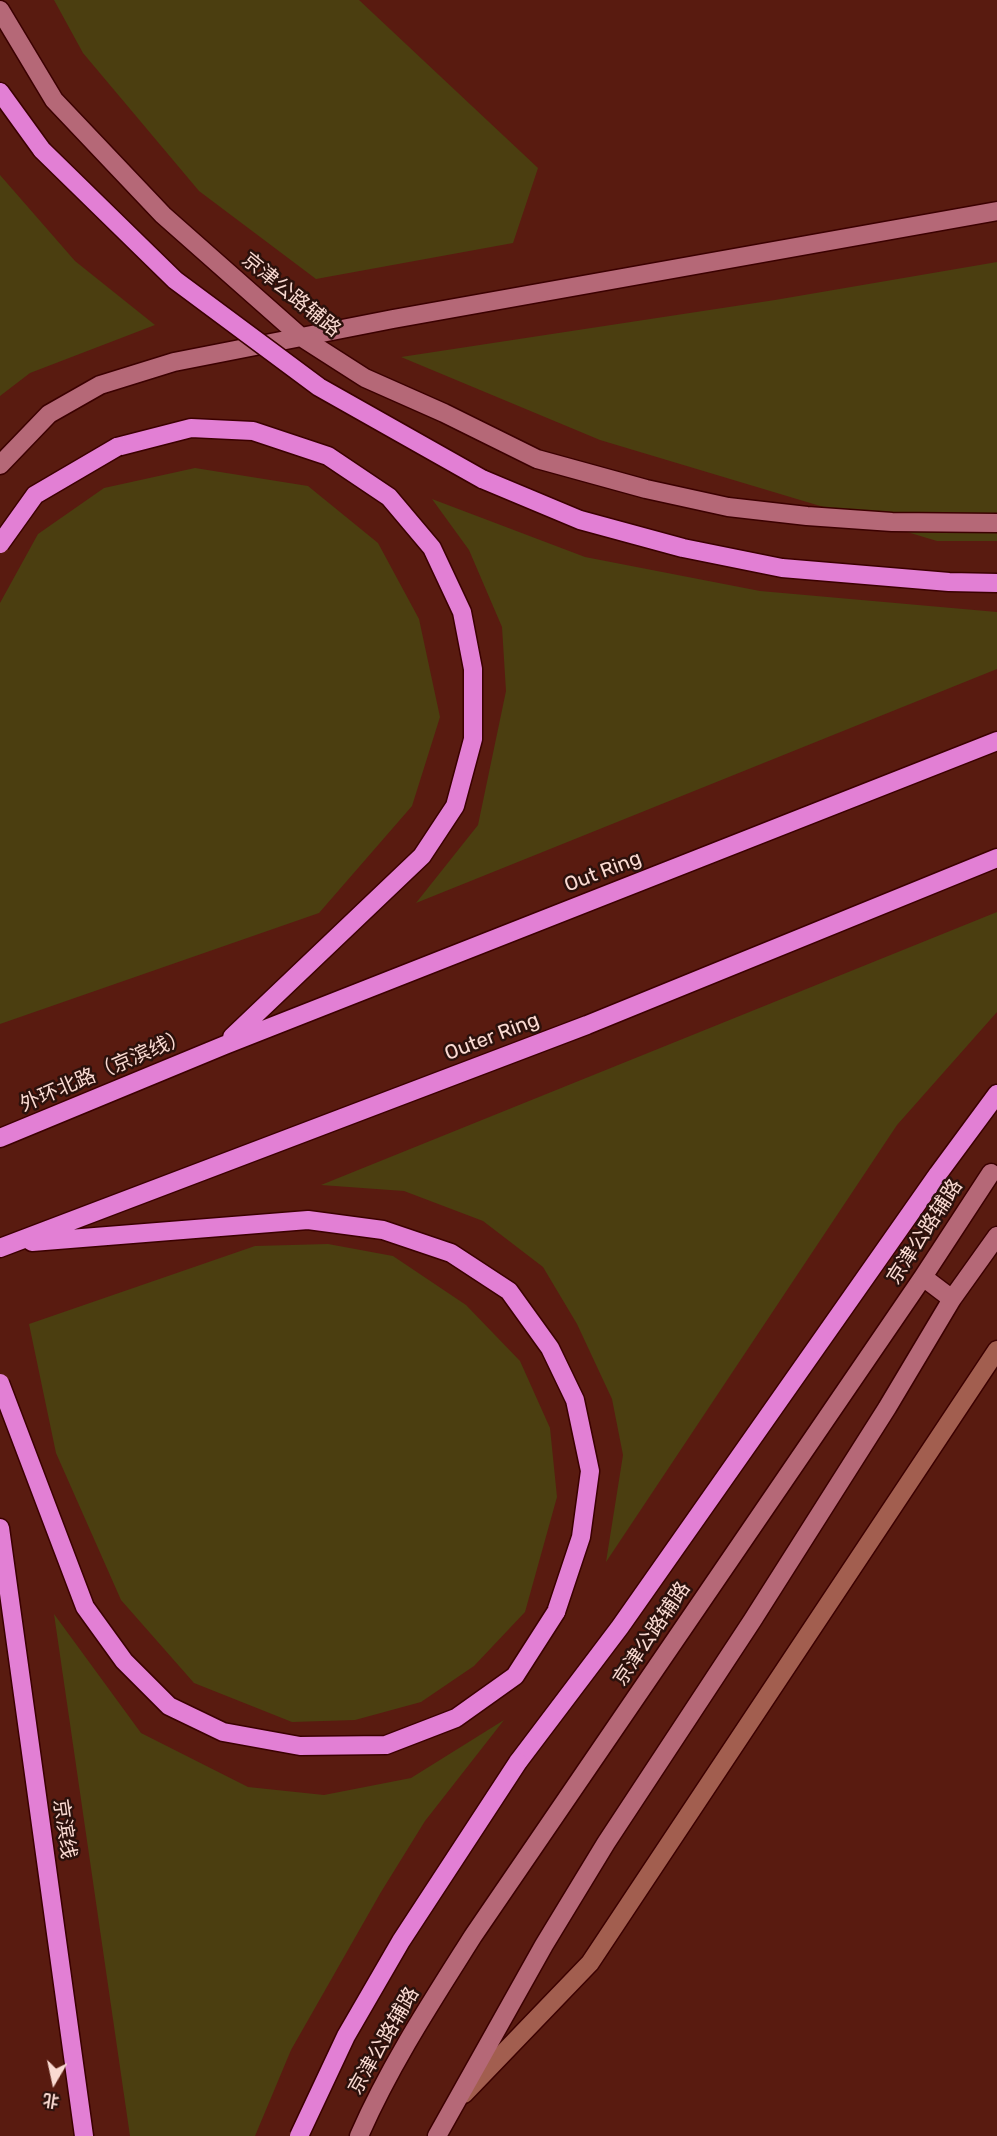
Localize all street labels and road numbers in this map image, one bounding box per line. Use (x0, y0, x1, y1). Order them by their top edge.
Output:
street label: 京津公路辅路 (237, 248, 345, 342)
street label: Out Ring (561, 846, 645, 898)
street label: Outer Ring (441, 1008, 543, 1066)
street label: 外环北路（京滨线） (16, 1025, 192, 1117)
street label: 京津公路辅路 (882, 1175, 968, 1289)
street label: 京津公路辅路 (609, 1578, 695, 1690)
street label: 京滨线 (48, 1798, 80, 1860)
street label: 京津公路辅路 (344, 1983, 424, 2099)

